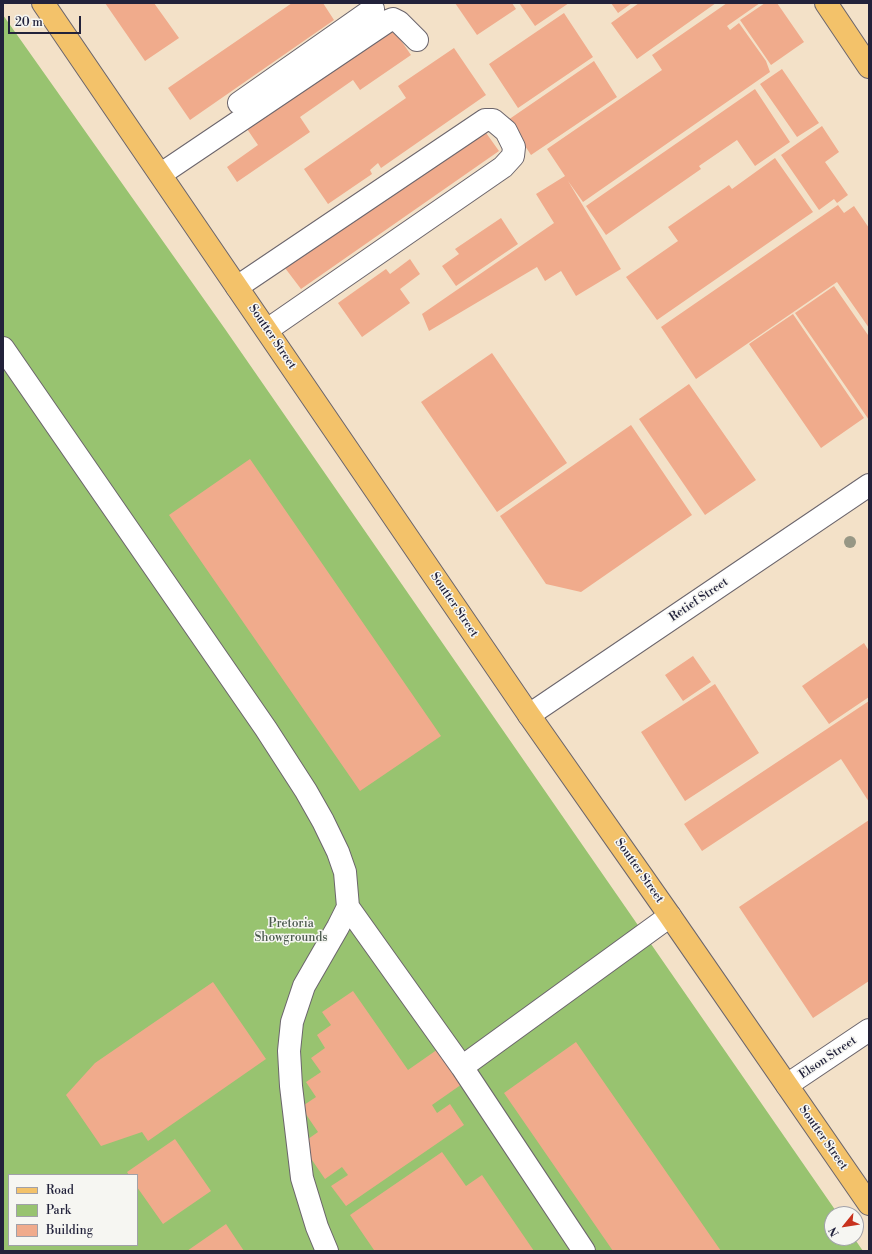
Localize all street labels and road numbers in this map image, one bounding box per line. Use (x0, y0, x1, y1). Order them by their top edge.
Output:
street label: Soutter Street (245, 302, 299, 372)
street label: Soutter Street (427, 570, 481, 640)
street label: Retief Street (667, 575, 731, 625)
street label: Soutter Street (612, 836, 666, 906)
street label: Elson Street (797, 1034, 859, 1082)
street label: Soutter Street (796, 1103, 850, 1173)

